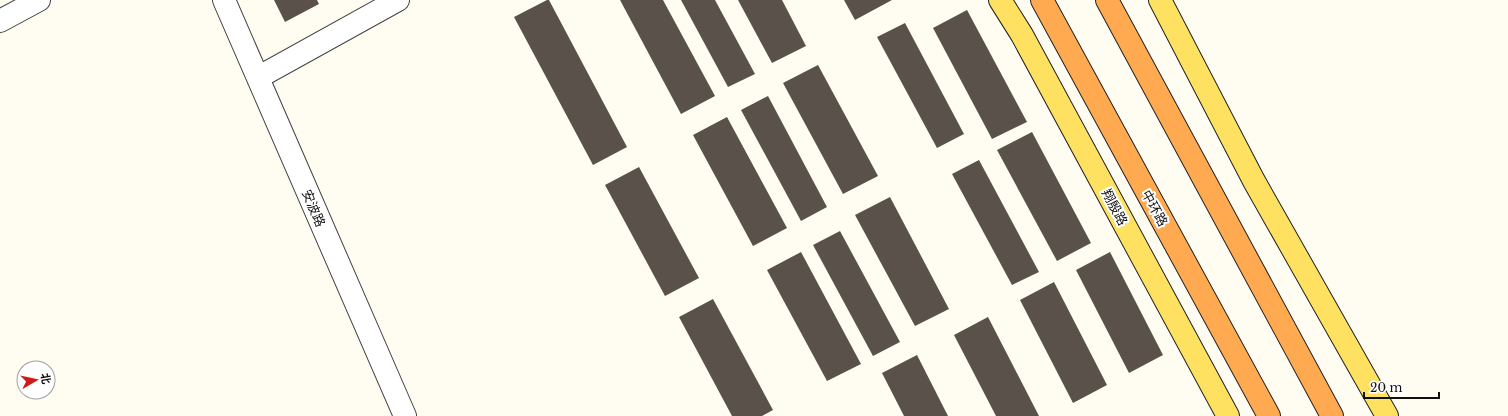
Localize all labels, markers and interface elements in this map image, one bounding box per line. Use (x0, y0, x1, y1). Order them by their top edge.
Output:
street label: 翔殷路 (1098, 186, 1131, 228)
street label: 安波路 (298, 187, 329, 229)
street label: 中环路 (1138, 187, 1171, 229)
north arrow (16, 360, 56, 400)
text: 北 (38, 372, 54, 385)
scale bar (1364, 374, 1439, 400)
text: 20 m (1370, 380, 1402, 395)

